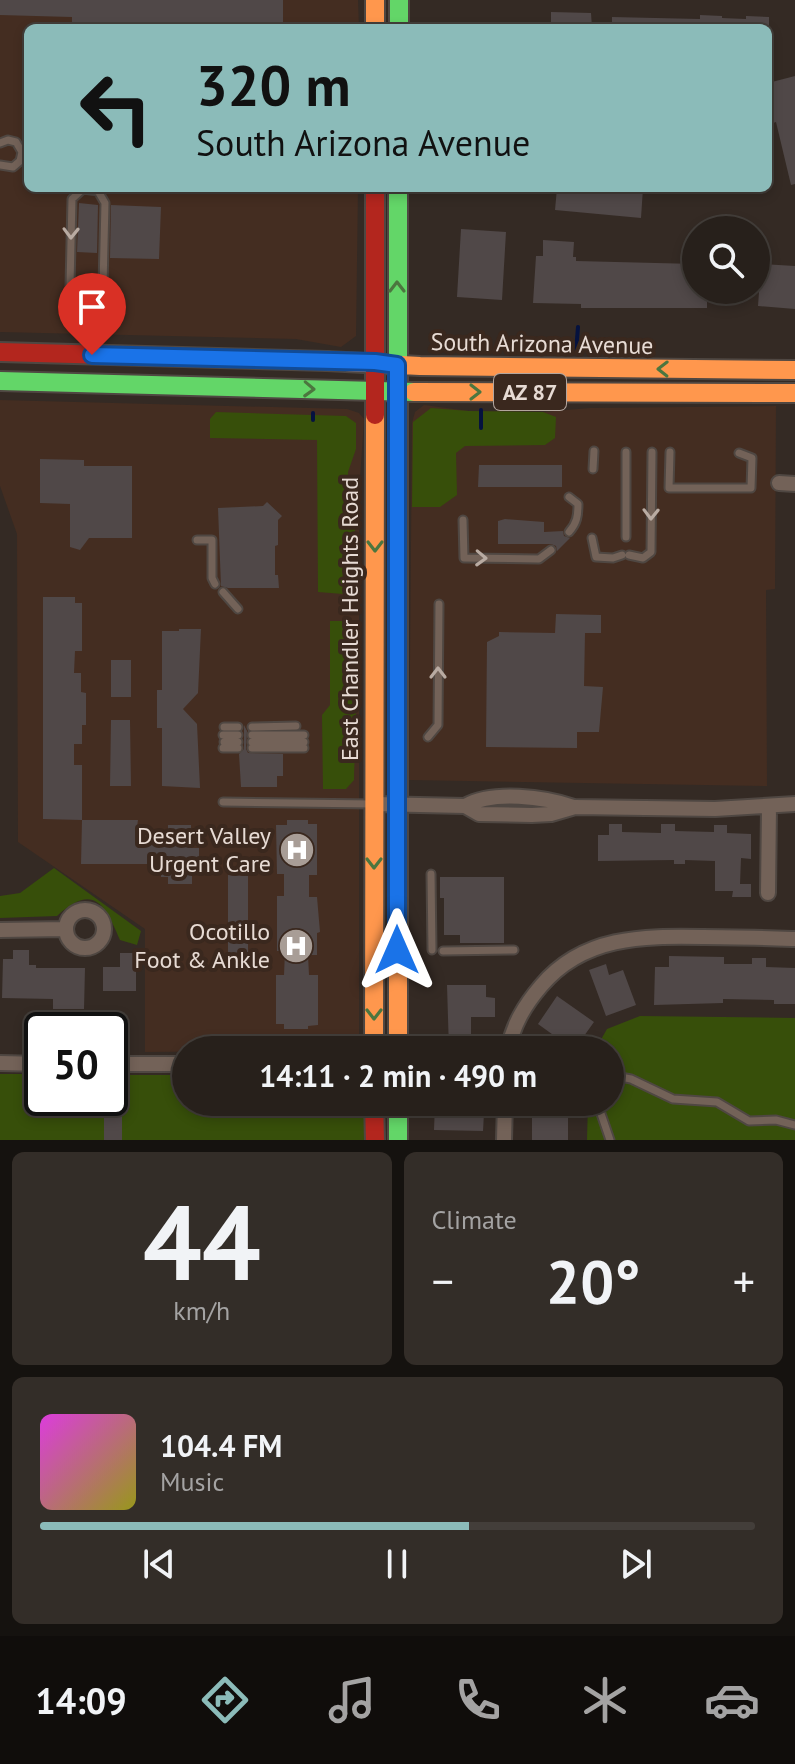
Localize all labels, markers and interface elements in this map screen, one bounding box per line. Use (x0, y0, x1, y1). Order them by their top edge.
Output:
text: 320 m (196, 49, 351, 121)
icon: left (64, 56, 168, 160)
text: South Arizona Avenue (196, 119, 530, 166)
map controls (682, 216, 770, 304)
button: search (682, 216, 770, 304)
one-way arrow (62, 227, 79, 240)
pin (58, 273, 126, 355)
one-way arrow (388, 280, 406, 293)
icon: arrive (70, 285, 114, 329)
street label: South Arizona Avenue (430, 326, 654, 361)
one-way arrow (656, 360, 669, 378)
road number: AZ 87 (494, 374, 566, 410)
one-way arrow (303, 380, 316, 397)
one-way arrow (469, 383, 482, 401)
street label: East Chandler Heights Road (334, 477, 365, 761)
one-way arrow (643, 508, 660, 521)
one-way arrow (366, 540, 384, 553)
one-way arrow (475, 549, 488, 567)
one-way arrow (429, 666, 447, 679)
place label: Desert Valley Urgent Care (137, 820, 271, 879)
hospital icon: Desert Valley Urgent Care (278, 831, 316, 869)
one-way arrow (365, 857, 383, 870)
position arrow (355, 908, 439, 992)
place label: Ocotillo Foot & Ankle (134, 916, 270, 975)
hospital icon: Ocotillo Foot & Ankle (277, 927, 315, 965)
one-way arrow (365, 1008, 383, 1021)
speed limit sign: 50 (24, 1012, 128, 1116)
text: 14:11 · 2 min · 490 m (259, 1056, 537, 1095)
text: 44 (143, 1174, 261, 1309)
text: Climate (432, 1203, 517, 1236)
text: 20° (546, 1242, 640, 1320)
text: − (432, 1252, 454, 1309)
text: + (733, 1252, 755, 1309)
text: km/h (173, 1294, 230, 1327)
text: 104.4 FM (160, 1426, 282, 1465)
text: Music (160, 1465, 224, 1498)
icon: previous (137, 1542, 181, 1586)
icon: pause (375, 1542, 419, 1586)
icon: next (614, 1542, 658, 1586)
icon: directions (197, 1672, 253, 1728)
icon: music (324, 1672, 380, 1728)
icon: phone (450, 1672, 506, 1728)
icon: climate (577, 1672, 633, 1728)
icon: car (704, 1672, 760, 1728)
text: 14:09 (35, 1677, 127, 1724)

